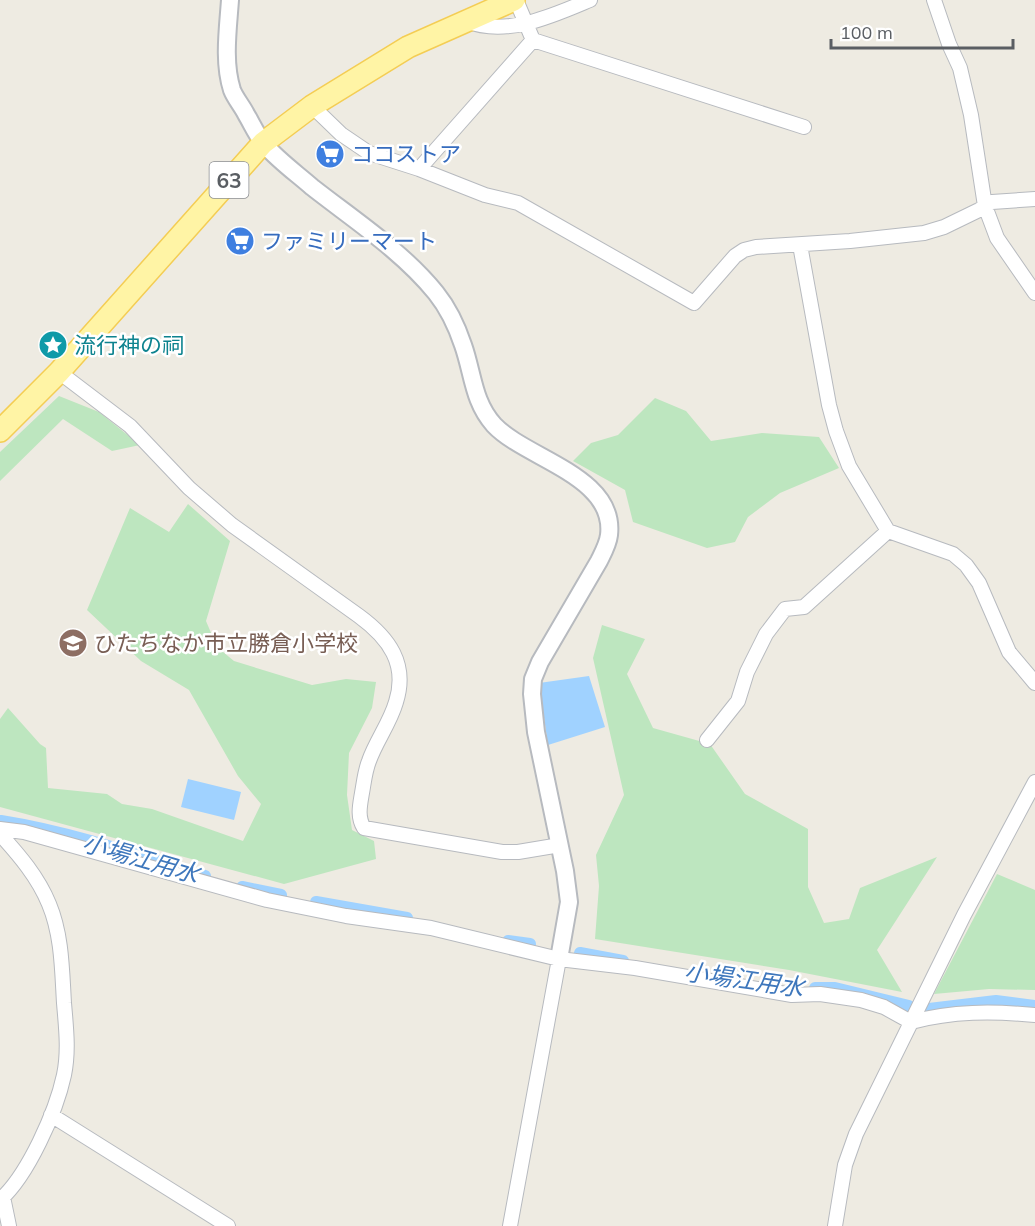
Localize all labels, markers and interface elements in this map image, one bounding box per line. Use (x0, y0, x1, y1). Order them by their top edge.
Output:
scale bar (831, 12, 1012, 50)
text: 100 m (840, 21, 893, 44)
supermarket icon: ココストア (314, 138, 346, 170)
place label: ココストア (351, 140, 461, 168)
road number: 63 (210, 162, 248, 198)
supermarket icon: ファミリーマート (224, 225, 256, 257)
place label: ファミリーマート (261, 227, 437, 255)
place icon: 流行神の祠 (37, 329, 69, 361)
place label: 流行神の祠 (74, 331, 184, 359)
school or university icon: ひたちなか市立勝倉小学校 (57, 627, 89, 659)
place label: ひたちなか市立勝倉小学校 (94, 629, 358, 657)
water label: 小場江用水 (79, 827, 206, 890)
water label: 小場江用水 (682, 956, 808, 1003)

